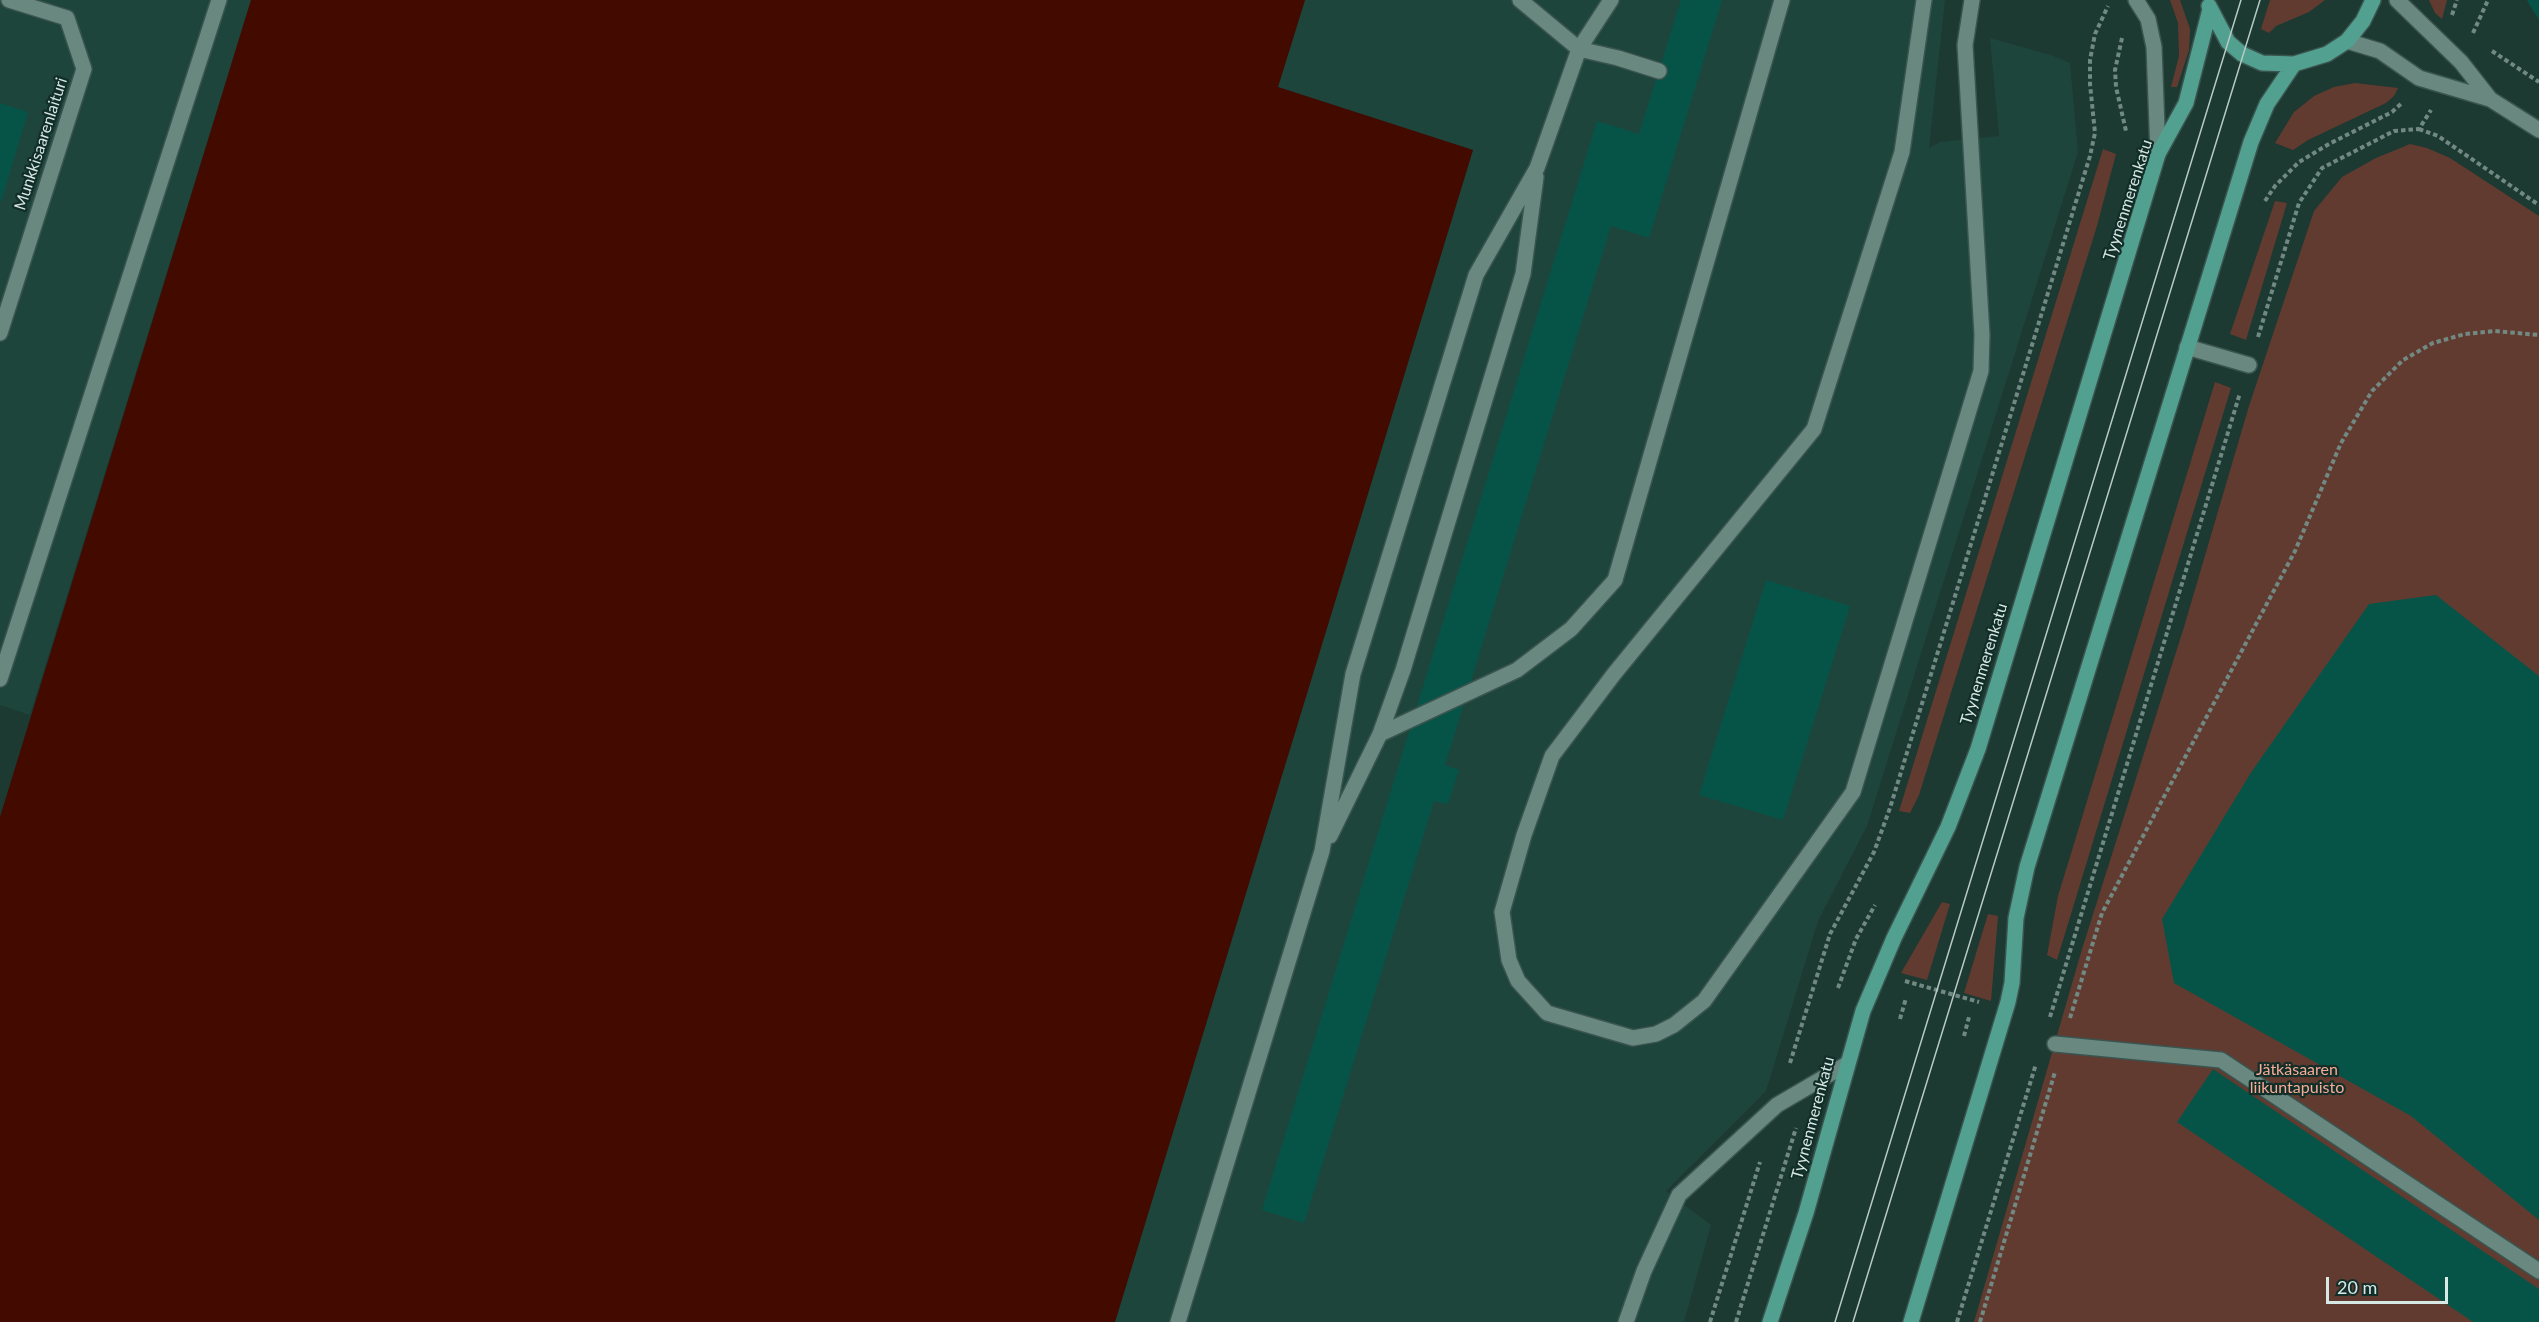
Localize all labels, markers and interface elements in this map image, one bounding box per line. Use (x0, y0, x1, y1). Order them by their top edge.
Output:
street label: Munkkisaarenlaituri (11, 75, 71, 213)
street label: Tyynenmerenkatu (2099, 137, 2157, 263)
street label: Tyynenmerenkatu (1956, 601, 2012, 727)
street label: Tyynenmerenkatu (1787, 1055, 1839, 1181)
park label: Jätkäsaaren liikuntapuisto (2250, 1060, 2344, 1098)
scale bar (2329, 1265, 2450, 1303)
text: 20 m (2337, 1276, 2377, 1298)

